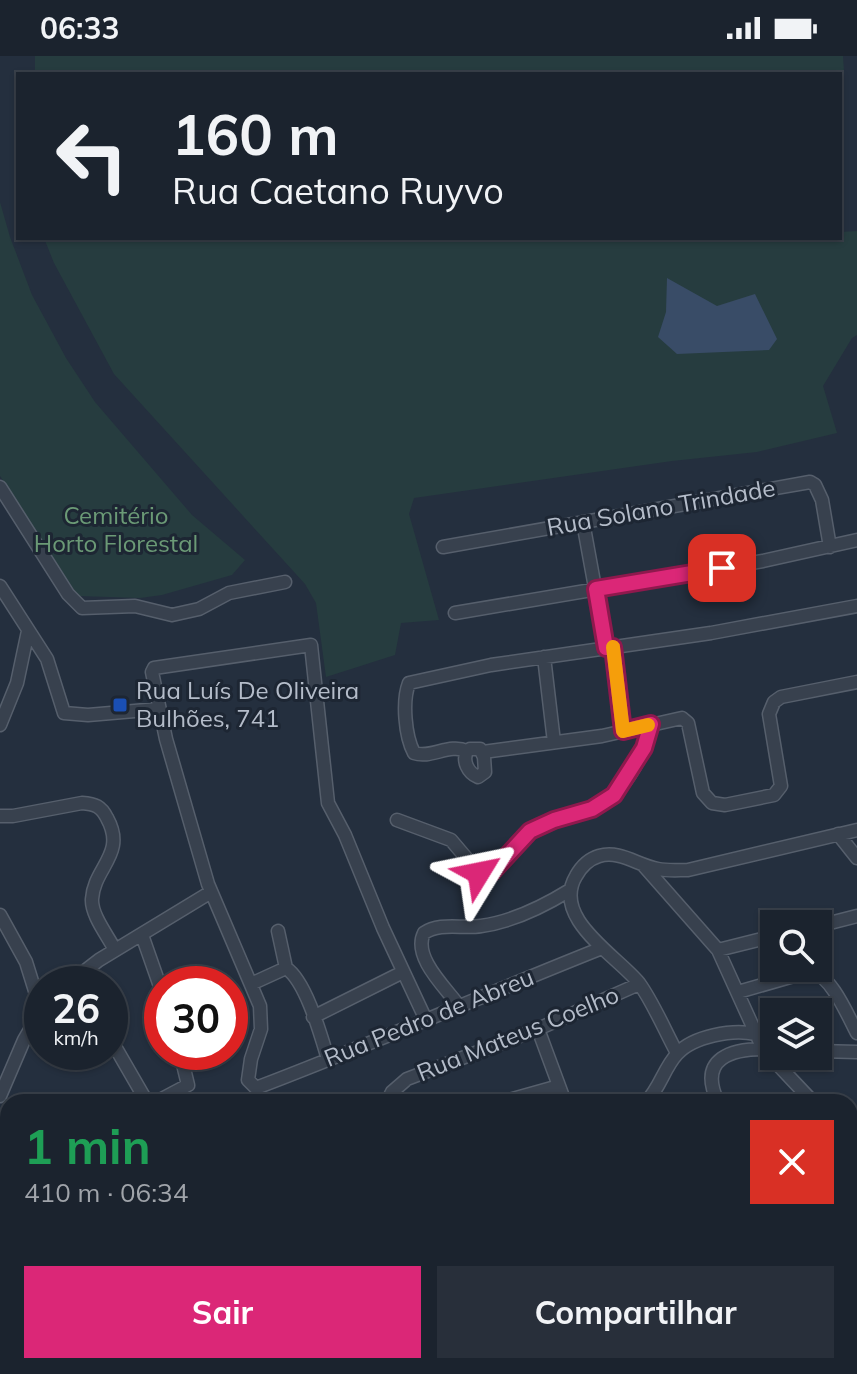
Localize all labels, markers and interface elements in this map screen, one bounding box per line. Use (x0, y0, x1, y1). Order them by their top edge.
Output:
text: 06:33 (40, 9, 119, 47)
text: 160 m (172, 99, 339, 169)
icon: left (40, 104, 144, 208)
text: Rua Caetano Ruyvo (172, 168, 504, 213)
street label: Rua Solano Trindade (544, 472, 777, 542)
park label: Cemitério Horto Florestal (34, 500, 198, 558)
pin (688, 534, 756, 602)
icon: arrive (700, 546, 744, 590)
place label: Rua Luís De Oliveira Bulhões, 741 (136, 675, 359, 733)
marker: Rua Luís De Oliveira Bulhões, 741 (111, 696, 129, 714)
position arrow (437, 831, 521, 915)
map controls (760, 910, 832, 1070)
button: search (760, 910, 832, 982)
street label: Rua Pedro de Abreu (319, 961, 538, 1073)
speed limit sign: 30 (144, 966, 248, 1070)
street label: Rua Mateus Coelho (412, 979, 623, 1087)
text: 26 (52, 983, 100, 1033)
button: layers (760, 998, 832, 1070)
text: km/h (53, 1025, 99, 1050)
text: 1 min (24, 1116, 151, 1176)
button: close (750, 1120, 834, 1204)
text: 410 m · 06:34 (24, 1176, 188, 1209)
button: Sair (24, 1266, 421, 1358)
button: Compartilhar (437, 1266, 834, 1358)

